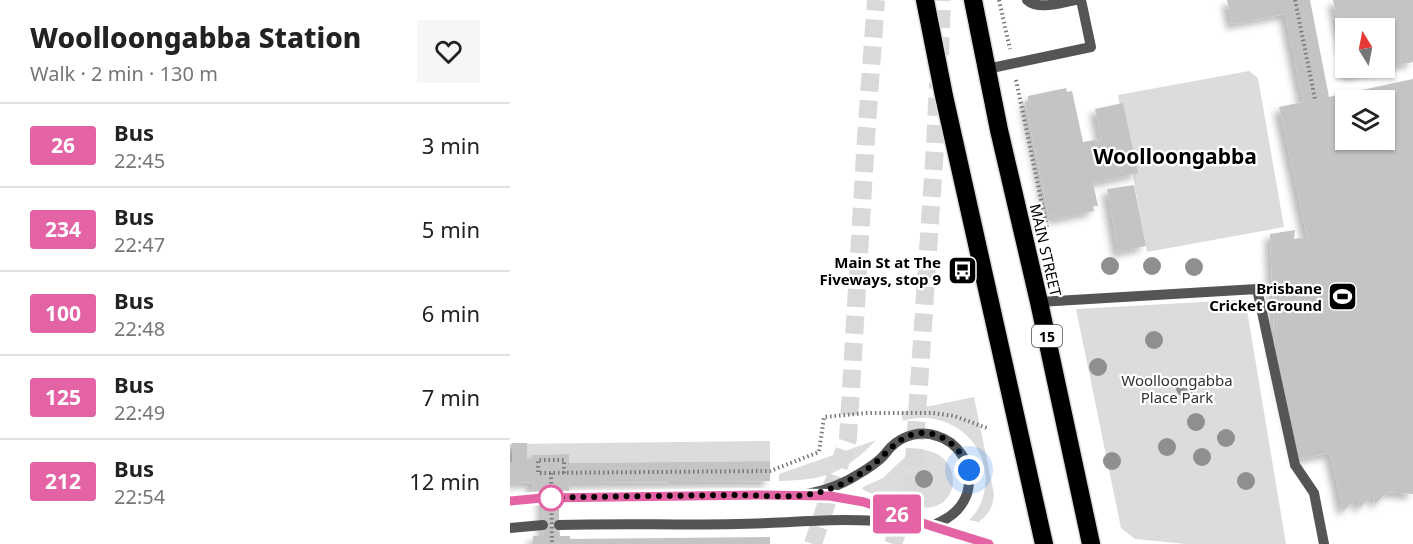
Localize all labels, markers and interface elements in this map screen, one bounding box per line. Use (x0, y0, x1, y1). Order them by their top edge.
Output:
text: Woolloongabba Station (30, 18, 361, 56)
north arrow (1335, 18, 1395, 78)
map controls (1335, 18, 1395, 150)
button: heart (417, 20, 480, 83)
text: Walk · 2 min · 130 m (30, 60, 218, 87)
button: layers (1335, 90, 1395, 150)
text: Bus (114, 117, 154, 147)
text: 3 min (422, 130, 480, 160)
text: 26 (51, 131, 75, 159)
district label: Woolloongabba (1093, 142, 1257, 170)
text: 22:45 (114, 147, 165, 174)
text: Bus (114, 201, 154, 231)
street label: MAIN STREET (1026, 202, 1067, 299)
text: 5 min (422, 214, 480, 244)
text: 234 (45, 215, 81, 243)
text: 22:47 (114, 231, 165, 258)
place label: Main St at The Fiveways, stop 9 (820, 252, 941, 289)
bus stop icon: Main St at The Fiveways, stop 9 (946, 255, 978, 287)
place label: Brisbane Cricket Ground (1209, 278, 1322, 315)
sports icon: Brisbane Cricket Ground (1327, 281, 1359, 313)
text: Bus (114, 285, 154, 315)
text: 6 min (422, 298, 480, 328)
text: 100 (45, 299, 81, 327)
text: 22:48 (114, 315, 165, 342)
road number: 15 (1032, 325, 1062, 347)
text: Bus (114, 369, 154, 399)
park label: Woolloongabba Place Park (1121, 370, 1233, 407)
text: 7 min (422, 382, 480, 412)
text: 125 (45, 383, 81, 411)
text: 22:49 (114, 399, 165, 426)
text: Bus (114, 453, 154, 483)
your location (954, 455, 984, 485)
text: 12 min (409, 466, 480, 496)
text: 212 (45, 467, 81, 495)
text: 22:54 (114, 483, 165, 510)
unlabelled marker (538, 485, 564, 511)
line badge: 26 (870, 494, 924, 534)
text: 26 (885, 500, 909, 528)

